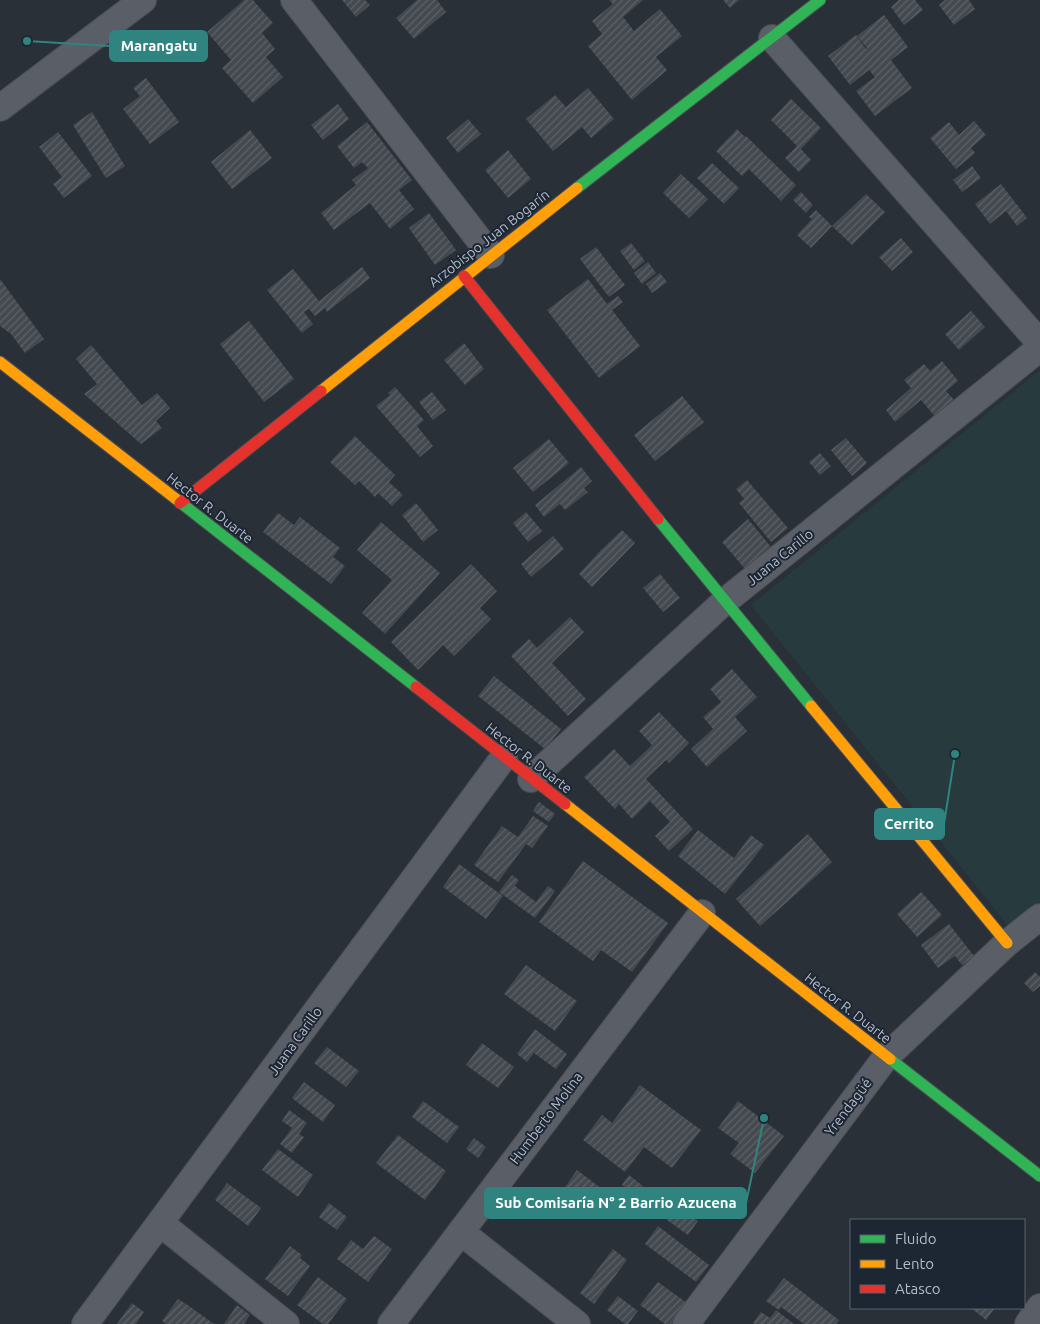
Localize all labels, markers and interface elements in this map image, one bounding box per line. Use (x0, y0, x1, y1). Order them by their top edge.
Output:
callout: Marangatu (110, 31, 207, 61)
text: Marangatu (121, 37, 197, 54)
street label: Arzobispo Juan Bogarín (426, 186, 552, 290)
street label: Hector R. Duarte (164, 469, 256, 547)
street label: Juana Carillo (744, 525, 816, 589)
street label: Hector R. Duarte (483, 719, 575, 797)
callout: Cerrito (875, 809, 944, 839)
text: Cerrito (884, 815, 934, 832)
street label: Hector R. Duarte (802, 969, 894, 1047)
street label: Juana Carillo (265, 1004, 325, 1078)
street label: Humberto Molina (506, 1069, 586, 1167)
street label: Yrendagüé (821, 1075, 875, 1139)
callout: Sub Comisaría N° 2 Barrio Azucena (485, 1188, 746, 1218)
text: Sub Comisaría N° 2 Barrio Azucena (495, 1194, 737, 1211)
legend (850, 1219, 1025, 1309)
text: Fluido (895, 1230, 937, 1247)
text: Lento (895, 1255, 934, 1272)
text: Atasco (895, 1280, 941, 1297)

